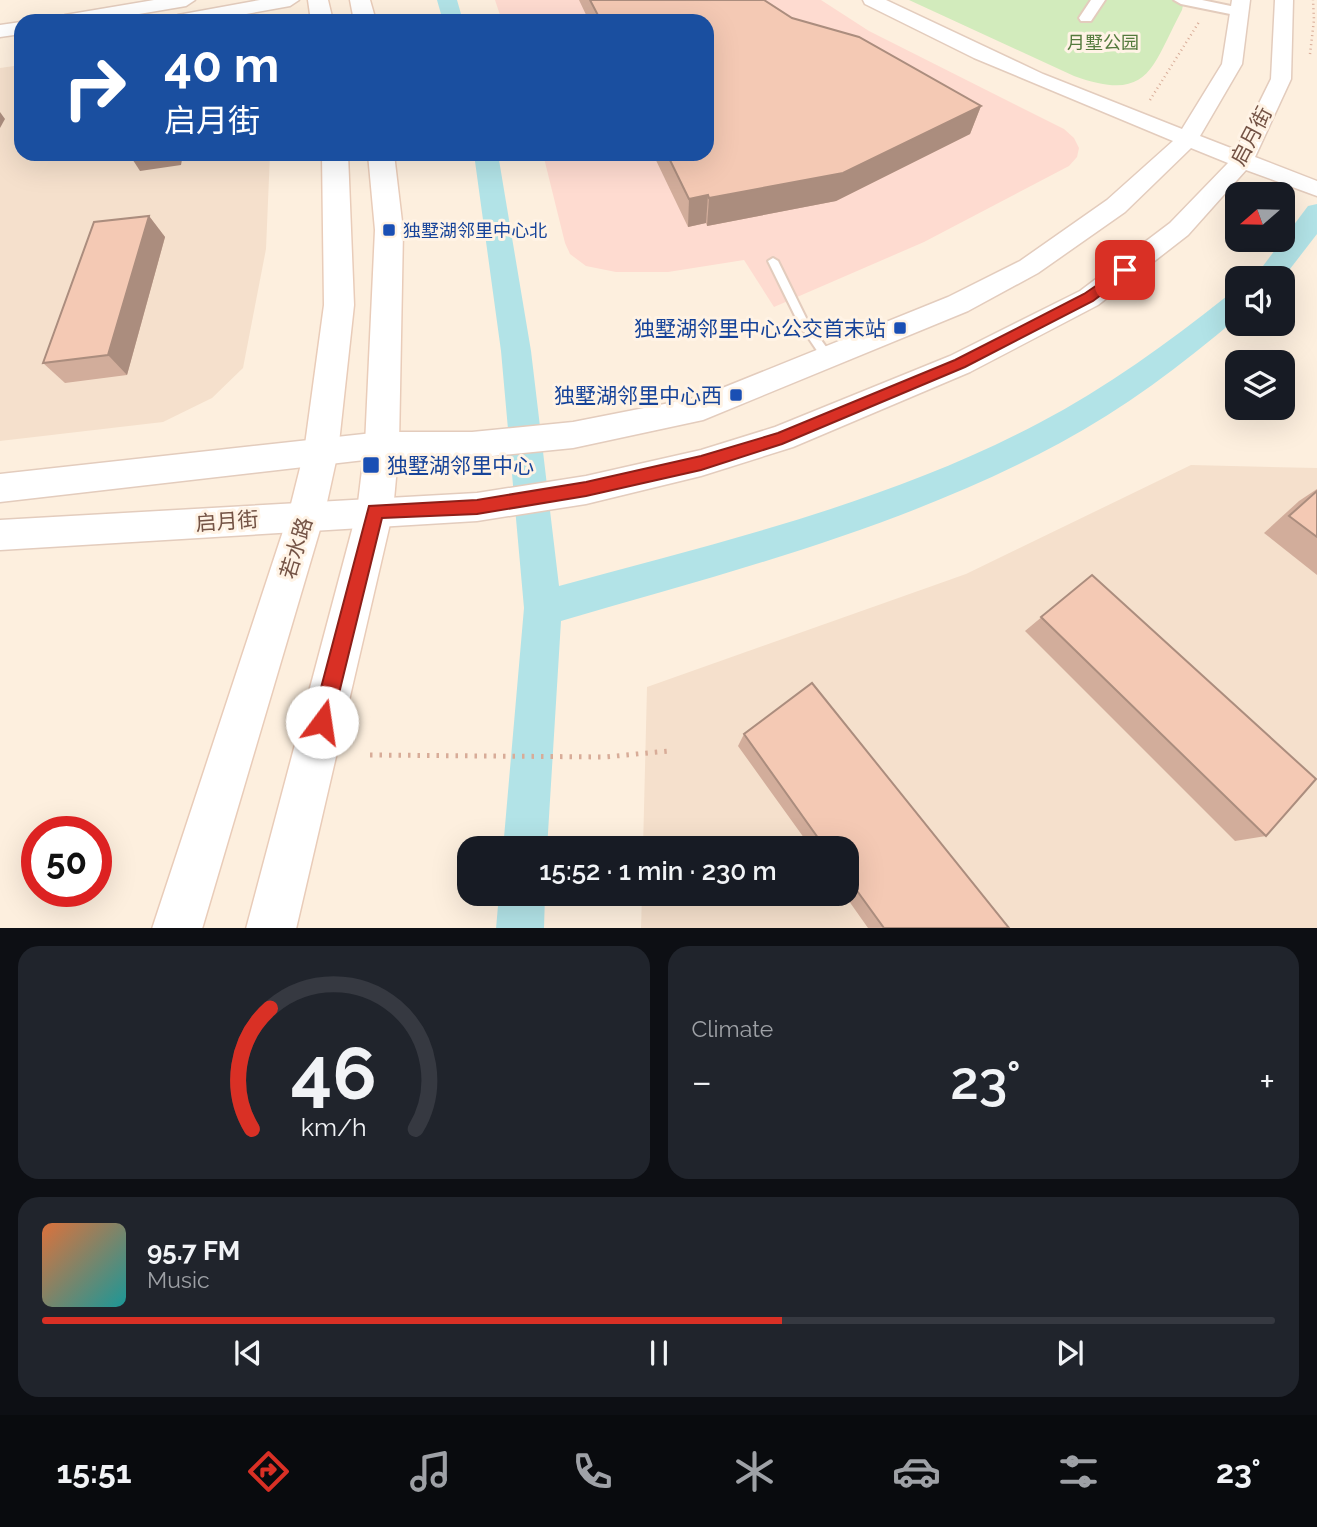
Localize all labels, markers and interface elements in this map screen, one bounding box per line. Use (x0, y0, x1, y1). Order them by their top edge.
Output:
park label: 月墅公园 (1067, 32, 1139, 53)
text: 40 m (164, 36, 279, 93)
icon: right (49, 42, 140, 133)
text: 启月街 (164, 102, 260, 139)
street label: 启月街 (1225, 102, 1277, 170)
north arrow (1225, 182, 1295, 252)
map controls (1225, 182, 1295, 420)
place label: 独墅湖邻里中心北 (403, 220, 547, 241)
marker: 独墅湖邻里中心北 (381, 222, 397, 238)
pin (1095, 240, 1155, 300)
icon: arrive (1106, 251, 1144, 289)
button: sound (1225, 266, 1295, 336)
place label: 独墅湖邻里中心公交首末站 (634, 316, 886, 341)
marker: 独墅湖邻里中心公交首末站 (892, 320, 908, 336)
button: layers (1225, 350, 1295, 420)
place label: 独墅湖邻里中心西 (554, 383, 722, 408)
marker: 独墅湖邻里中心西 (728, 387, 744, 403)
place label: 独墅湖邻里中心 (387, 453, 534, 478)
marker: 独墅湖邻里中心 (361, 455, 381, 475)
street label: 启月街 (195, 506, 259, 536)
street label: 若水路 (275, 514, 317, 582)
position arrow (285, 685, 359, 759)
speed limit sign: 50 (21, 816, 112, 907)
text: 15:52 · 1 min · 230 m (539, 856, 777, 886)
text: Climate (692, 1015, 773, 1042)
text: 46 (291, 1031, 377, 1116)
text: 23° (950, 1050, 1021, 1111)
text: − (692, 1059, 712, 1104)
text: + (1259, 1059, 1275, 1104)
text: km/h (301, 1111, 367, 1141)
text: 95.7 FM (147, 1236, 240, 1266)
text: Music (147, 1266, 210, 1293)
icon: previous (229, 1334, 267, 1372)
icon: pause (640, 1334, 678, 1372)
icon: next (1051, 1334, 1089, 1372)
icon: directions (244, 1447, 293, 1496)
icon: music (406, 1447, 455, 1496)
icon: phone (568, 1447, 617, 1496)
icon: climate (730, 1447, 779, 1496)
icon: car (892, 1447, 941, 1496)
icon: filters (1054, 1447, 1103, 1496)
text: 15:51 (56, 1453, 131, 1490)
text: 23° (1216, 1453, 1261, 1490)

